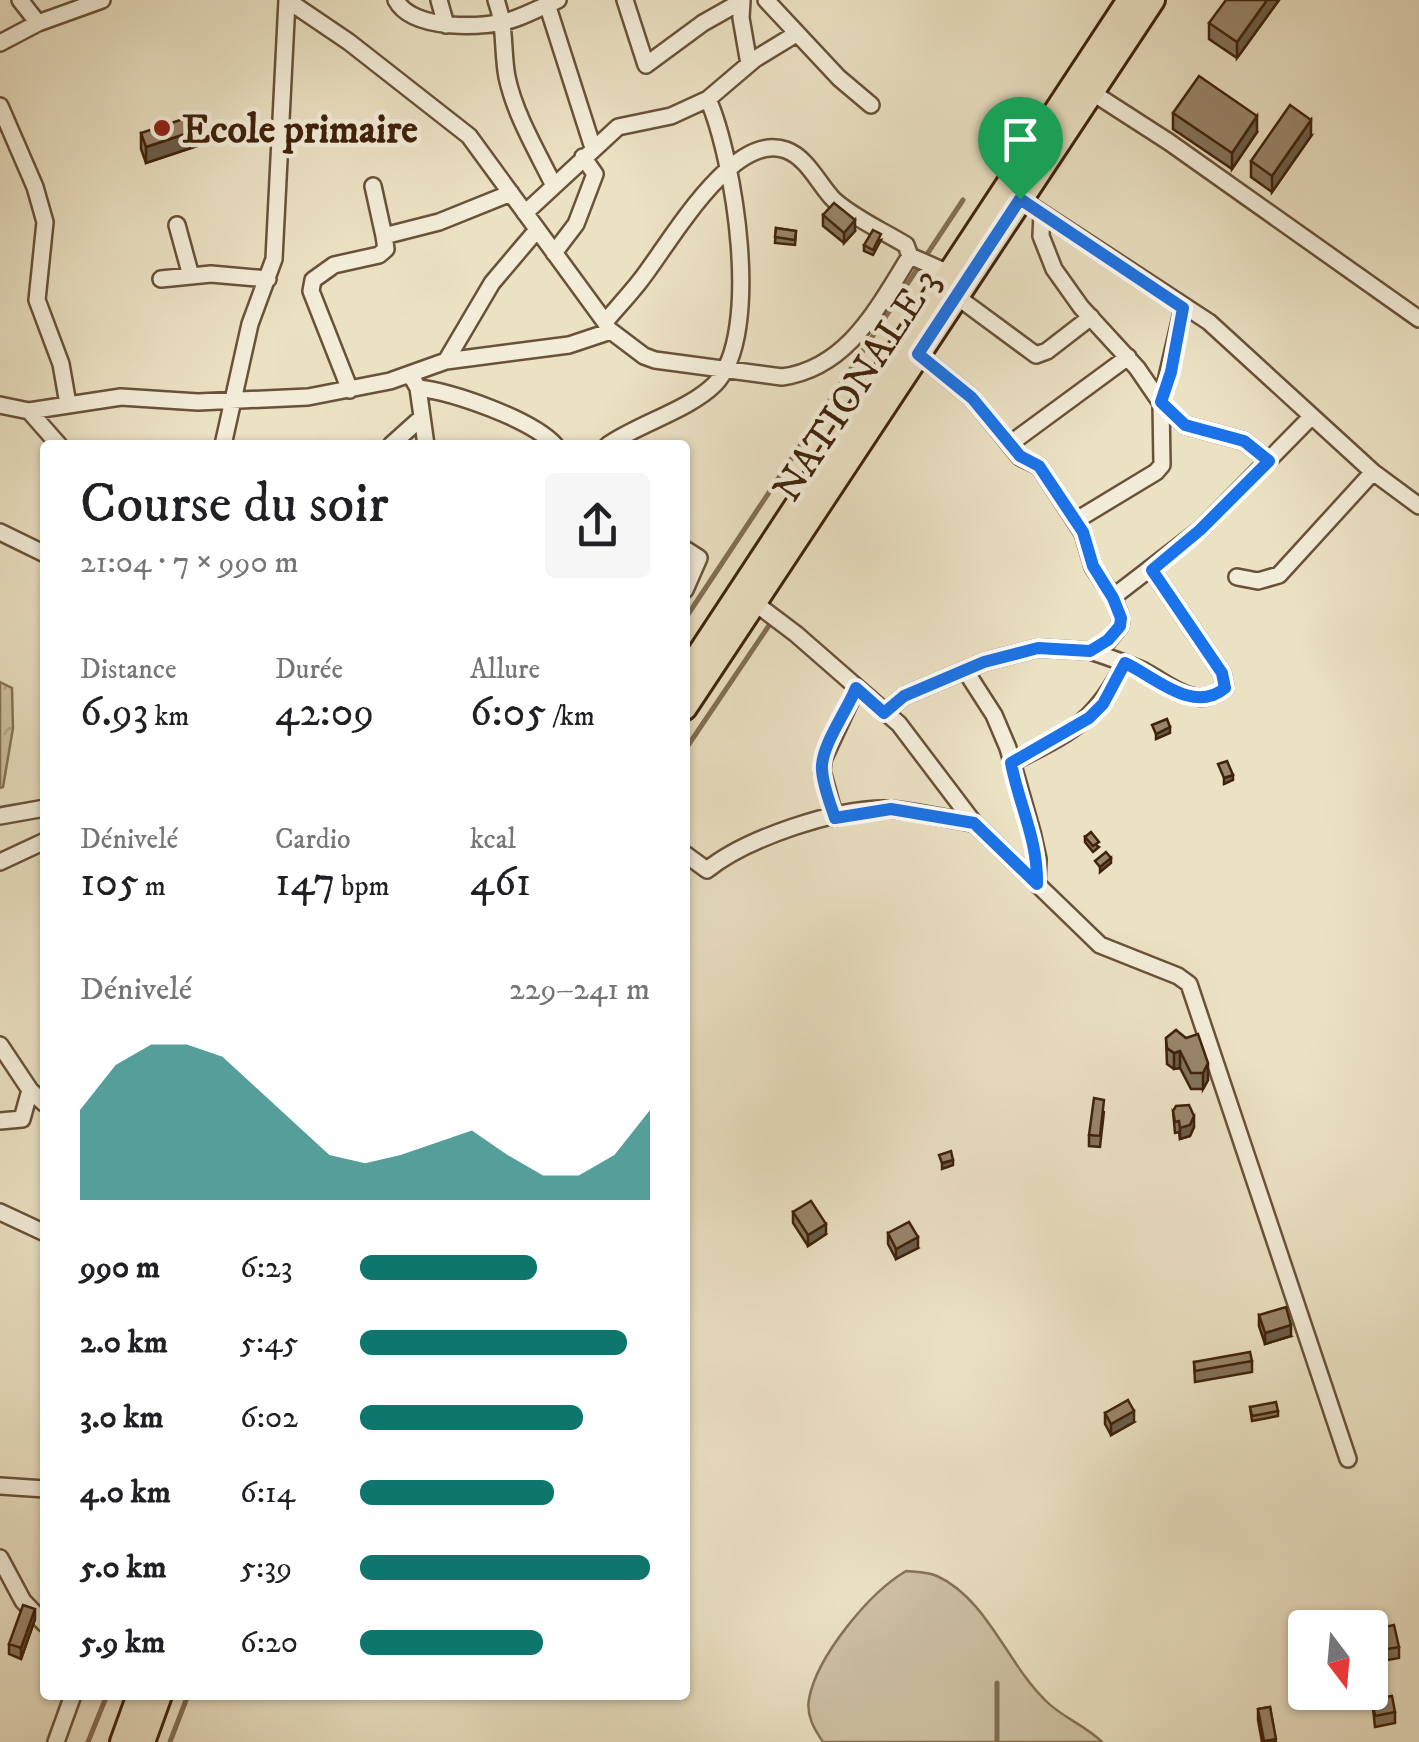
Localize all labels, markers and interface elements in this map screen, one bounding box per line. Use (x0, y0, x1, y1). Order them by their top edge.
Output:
pin (978, 97, 1063, 200)
place label: Ecole primaire (182, 106, 418, 156)
icon: arrive (993, 112, 1048, 167)
marker: Ecole primaire (151, 117, 173, 139)
street label: NATIONALE 3 (763, 259, 952, 512)
text: Course du soir (80, 471, 389, 540)
button: share (545, 473, 650, 578)
text: 21:04 · 7 × 990 m (80, 543, 299, 583)
text: Distance (80, 652, 176, 687)
text: Durée (275, 652, 343, 687)
text: Allure (470, 652, 540, 687)
text: 6.93 (80, 687, 148, 739)
text: 42:09 (275, 687, 374, 739)
text: 6:05 (470, 687, 546, 739)
text: km (148, 699, 189, 734)
text: /km (546, 699, 595, 734)
text: Dénivelé (80, 822, 178, 857)
text: Cardio (275, 822, 351, 857)
text: kcal (470, 822, 516, 857)
text: 105 (80, 857, 139, 909)
text: 147 (275, 857, 335, 909)
text: 461 (470, 857, 531, 909)
text: m (139, 869, 166, 904)
text: bpm (335, 869, 390, 904)
text: Dénivelé (80, 970, 192, 1010)
text: 229–241 m (509, 970, 650, 1010)
text: 990 m (80, 1248, 160, 1288)
text: 6:23 (240, 1248, 293, 1288)
text: 2.0 km (80, 1323, 168, 1363)
text: 5:45 (240, 1323, 298, 1363)
text: 3.0 km (80, 1398, 164, 1438)
text: 6:02 (240, 1398, 298, 1438)
text: 4.0 km (80, 1473, 171, 1513)
text: 6:14 (240, 1473, 295, 1513)
text: 5.0 km (80, 1548, 167, 1588)
text: 5:39 (240, 1548, 292, 1588)
north arrow (1288, 1610, 1388, 1710)
map controls (1288, 1610, 1388, 1710)
text: 5.9 km (80, 1623, 165, 1663)
text: 6:20 (240, 1623, 298, 1663)

